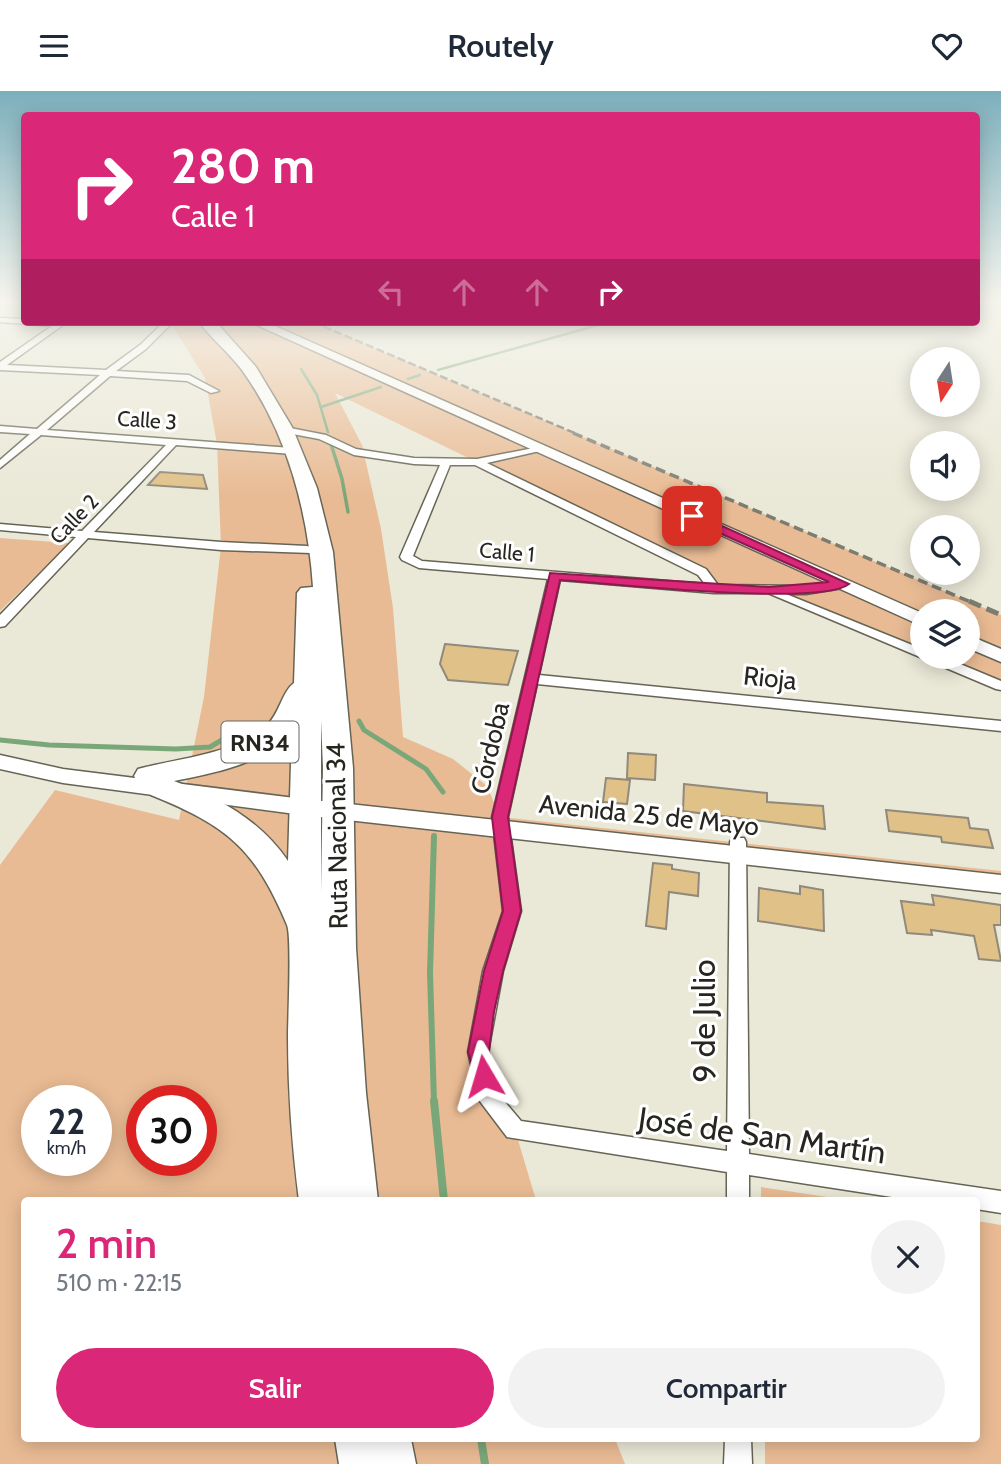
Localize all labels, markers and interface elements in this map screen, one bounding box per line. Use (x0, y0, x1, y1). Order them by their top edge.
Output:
text: Routely (447, 26, 554, 65)
icon: menu (35, 27, 73, 65)
icon: heart (928, 27, 966, 65)
text: 280 m (171, 136, 315, 195)
icon: right (56, 140, 147, 231)
text: Calle 1 (171, 196, 255, 235)
icon: left (372, 273, 410, 311)
icon: ahead (445, 273, 483, 311)
icon: ahead (518, 273, 556, 311)
icon: right (591, 273, 629, 311)
north arrow (910, 347, 980, 417)
map controls (910, 347, 980, 669)
street label: Calle 3 (116, 405, 178, 435)
button: sound (910, 431, 980, 501)
pin (662, 486, 722, 546)
street label: Calle 2 (44, 489, 104, 549)
icon: arrive (673, 497, 711, 535)
button: search (910, 515, 980, 585)
street label: Calle 1 (478, 537, 536, 567)
button: layers (910, 599, 980, 669)
street label: Rioja (742, 659, 799, 697)
street label: Córdoba (464, 698, 516, 797)
road number: RN34 (222, 721, 298, 763)
street label: Ruta Nacional 34 (319, 743, 355, 929)
street label: Avenida 25 de Mayo (537, 788, 761, 842)
street label: 9 de Julio (684, 959, 723, 1083)
position arrow (447, 1039, 521, 1113)
speed limit sign: 30 (126, 1085, 217, 1176)
street label: José de San Martín (635, 1098, 888, 1172)
text: 22 (48, 1100, 85, 1143)
text: km/h (47, 1137, 86, 1159)
text: 2 min (56, 1217, 157, 1269)
button: close (871, 1220, 945, 1294)
text: 510 m · 22:15 (56, 1269, 182, 1297)
button: Salir (56, 1348, 494, 1428)
button: Compartir (508, 1348, 945, 1428)

